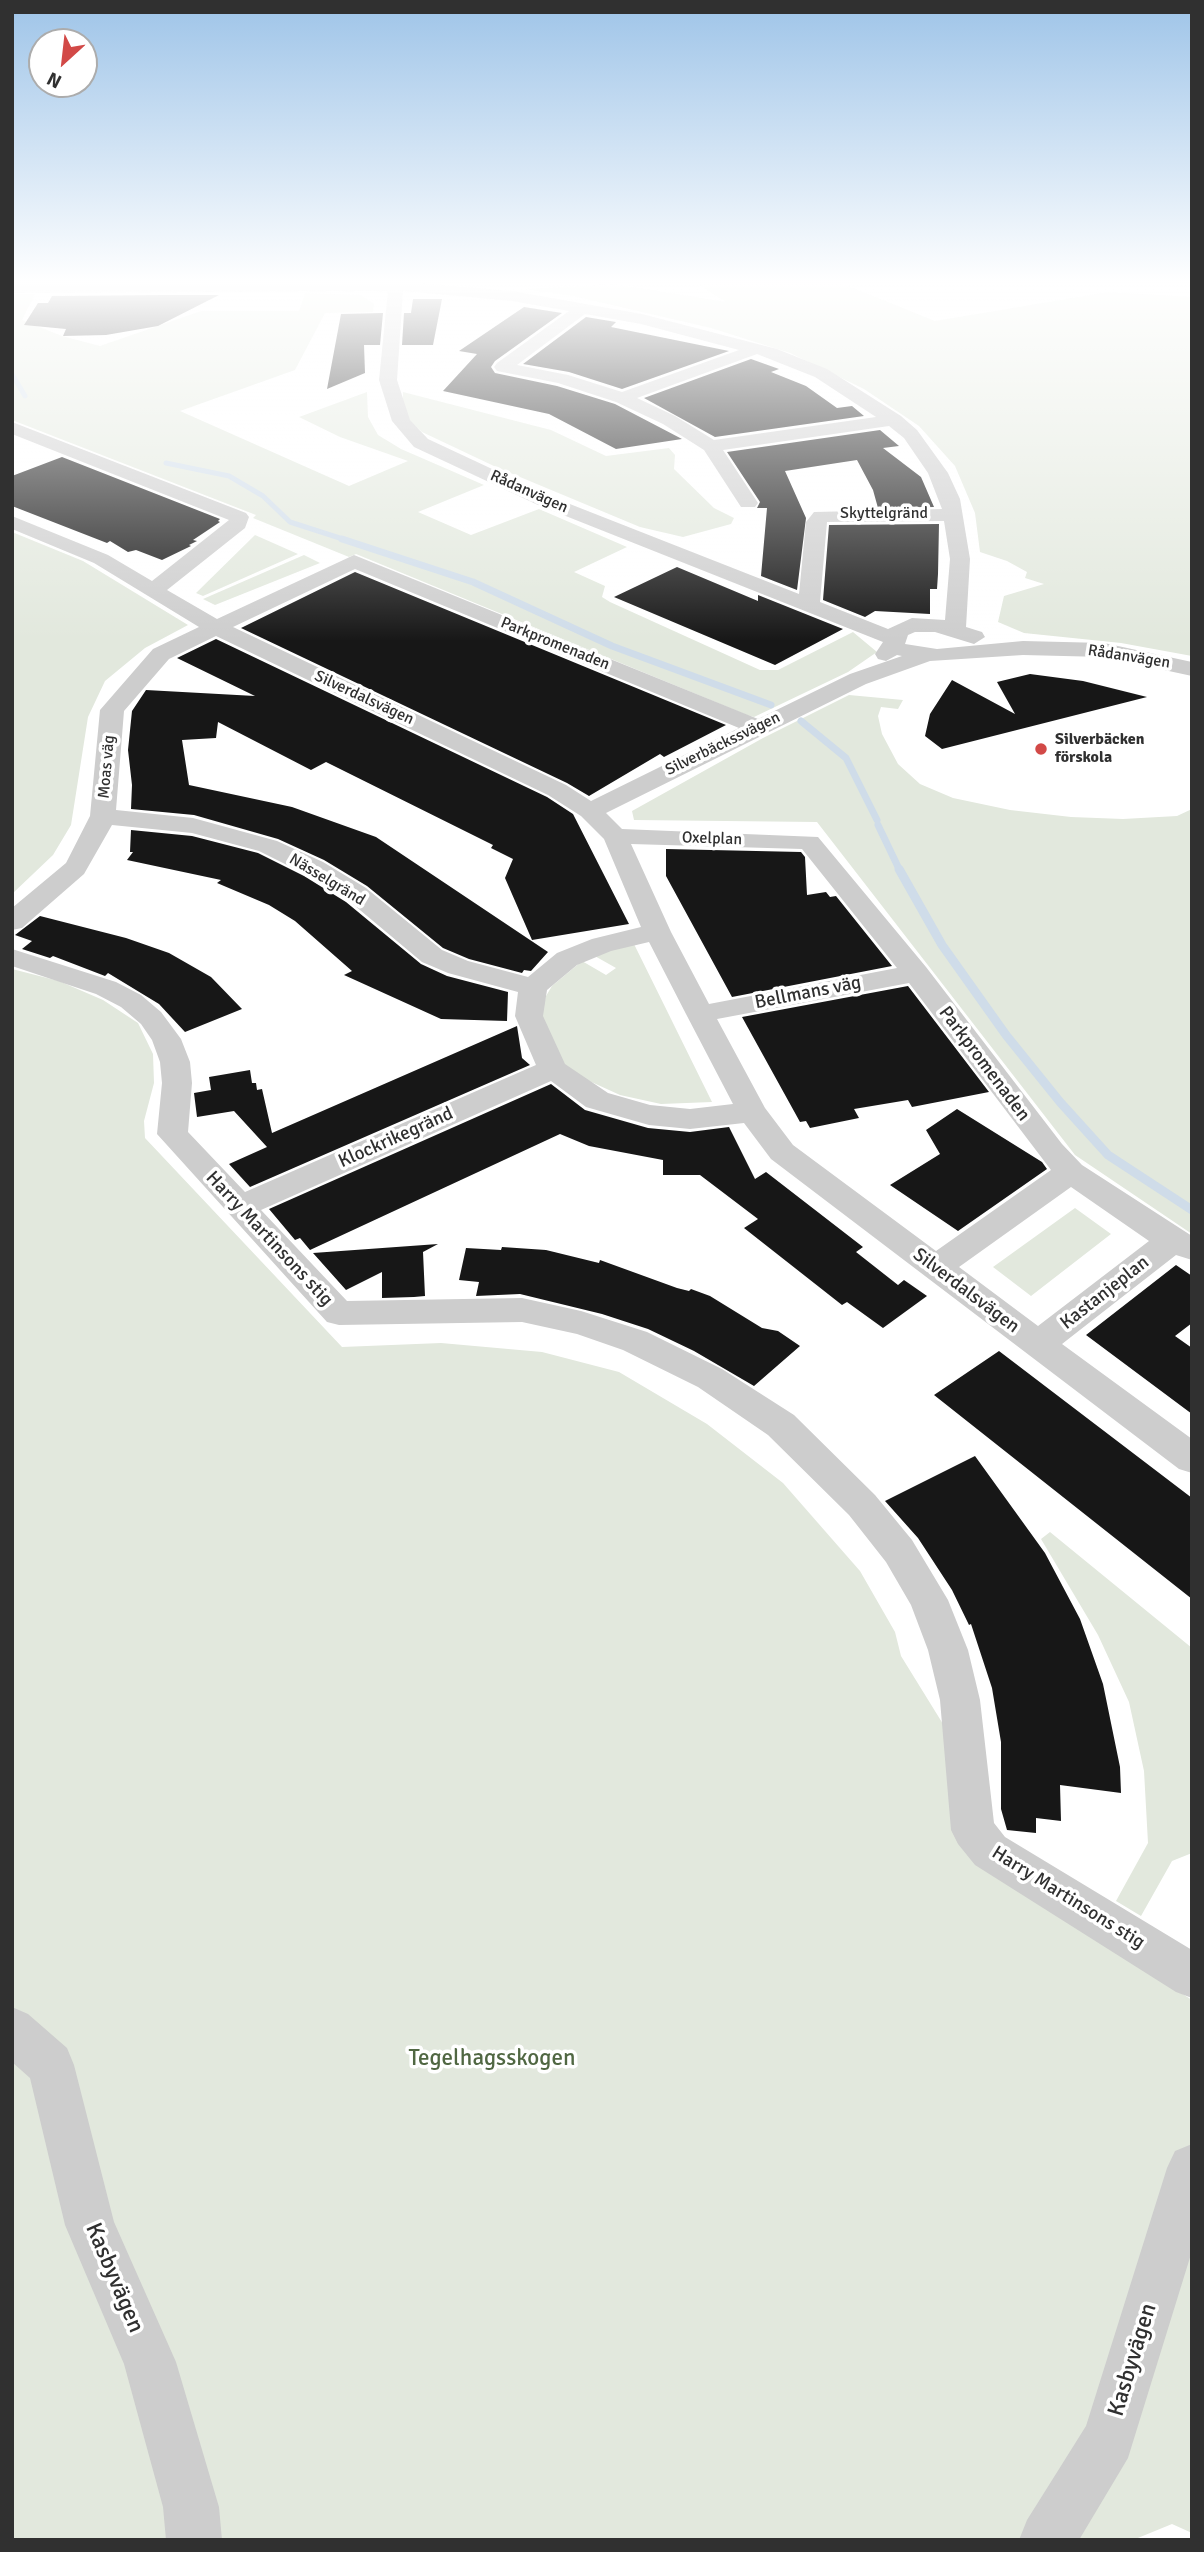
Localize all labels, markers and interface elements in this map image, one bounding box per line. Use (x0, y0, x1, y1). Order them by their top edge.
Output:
north arrow (28, 28, 98, 98)
text: N (43, 66, 66, 94)
street label: Rådanvägen (487, 466, 571, 518)
street label: Skyttelgränd (840, 504, 928, 524)
street label: Parkpromenaden (498, 613, 612, 675)
street label: Rådanvägen (1086, 641, 1172, 673)
street label: Silverdalsvägen (311, 667, 417, 729)
street label: Silverbäckssvägen (662, 708, 784, 780)
place label: Silverbäcken förskola (1055, 730, 1144, 768)
street label: Moas väg (95, 734, 119, 800)
marker: Silverbäcken förskola (1033, 741, 1049, 757)
street label: Oxelplan (682, 828, 742, 850)
street label: Nässelgränd (286, 850, 368, 910)
street label: Bellmans väg (753, 972, 863, 1014)
street label: Parkpromenaden (933, 1002, 1035, 1126)
street label: Klockrikegränd (335, 1103, 457, 1173)
street label: Harry Martinsons stig (201, 1167, 337, 1311)
street label: Silverdalsvägen (908, 1244, 1024, 1338)
street label: Kastanjeplan (1056, 1251, 1154, 1335)
street label: Harry Martinsons stig (987, 1842, 1149, 1954)
park label: Tegelhagsskogen (409, 2045, 575, 2073)
street label: Kasbyvägen (79, 2219, 149, 2337)
street label: Kasbyvägen (1103, 2300, 1163, 2420)

